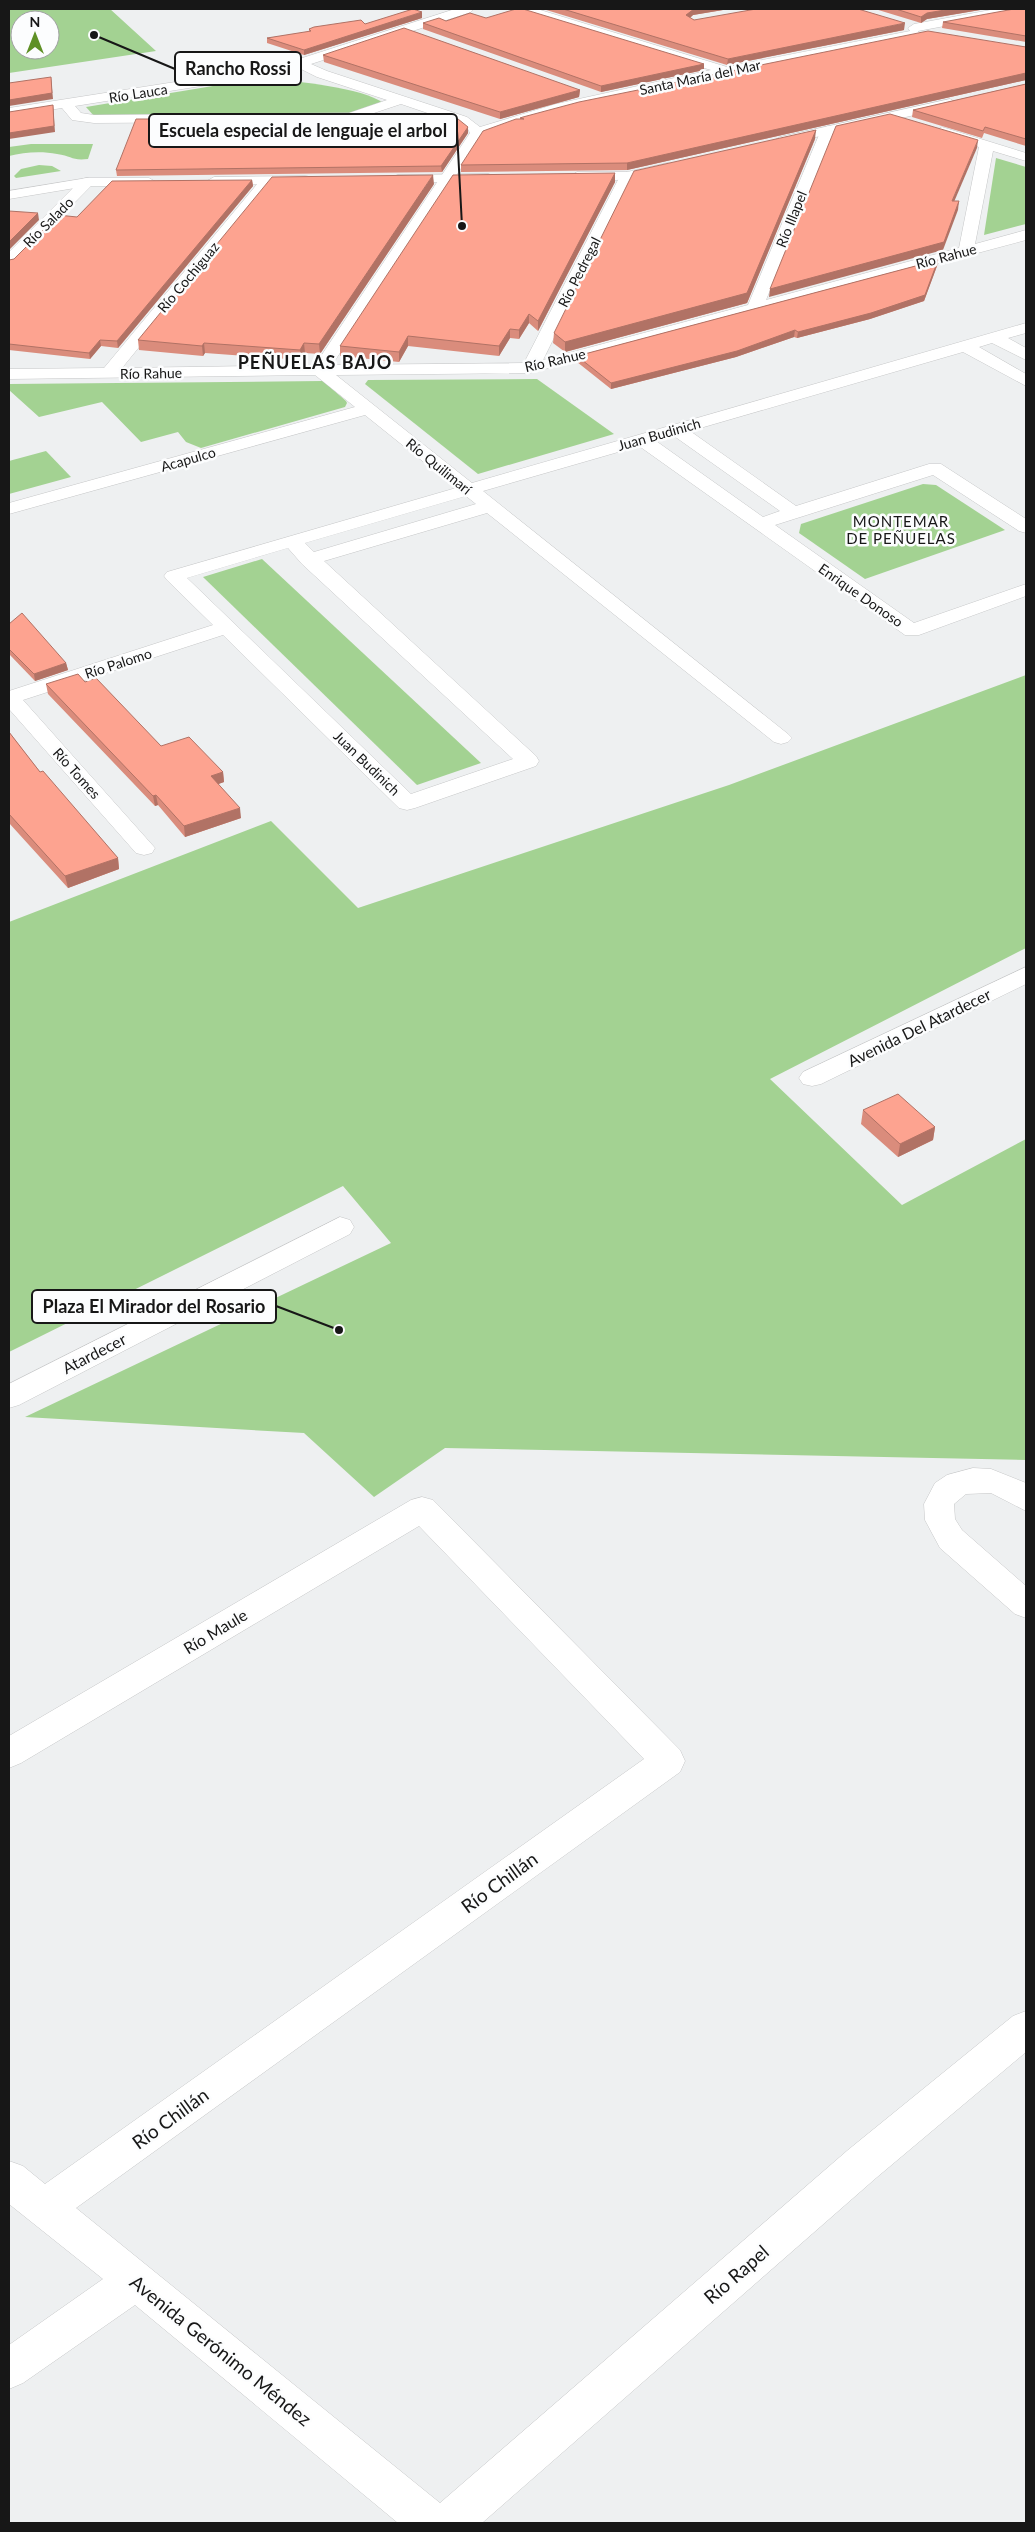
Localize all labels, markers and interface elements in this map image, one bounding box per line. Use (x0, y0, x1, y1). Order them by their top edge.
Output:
north arrow (10, 10, 60, 60)
text: N (30, 13, 40, 30)
callout: Rancho Rossi (175, 52, 301, 85)
street label: Santa María del Mar (638, 56, 762, 98)
text: Rancho Rossi (185, 57, 291, 79)
street label: Río Lauca (107, 80, 169, 106)
callout: Escuela especial de lenguaje el arbol (149, 114, 457, 147)
text: Escuela especial de lenguaje el arbol (159, 119, 447, 141)
street label: Río Illapel (772, 188, 810, 250)
street label: Río Salado (19, 193, 77, 251)
street label: Río Pedregal (554, 234, 604, 310)
street label: Río Cochiguaz (154, 238, 222, 316)
street label: Río Rahue (914, 240, 978, 272)
street label: Río Rahue (523, 345, 587, 375)
district label: PEÑUELAS BAJO (238, 351, 392, 373)
street label: Río Rahue (120, 364, 182, 382)
street label: Juan Budinich (616, 414, 702, 454)
street label: Río Quilimarí (403, 434, 476, 498)
street label: Acapulco (159, 443, 217, 475)
district label: MONTEMAR DE PEÑUELAS (846, 512, 956, 547)
street label: Enrique Donoso (816, 560, 906, 630)
street label: Río Palomo (82, 644, 154, 682)
street label: Juan Budinich (330, 727, 404, 799)
street label: Río Tomes (50, 744, 104, 802)
street label: Avenida Del Atardecer (844, 984, 994, 1070)
callout: Plaza El Mirador del Rosario (32, 1290, 276, 1323)
text: Plaza El Mirador del Rosario (43, 1295, 265, 1317)
street label: Atardecer (59, 1329, 129, 1377)
street label: Río Maule (180, 1605, 250, 1657)
street label: Río Chillán (456, 1847, 542, 1917)
street label: Río Chillán (127, 2083, 213, 2153)
street label: Río Rapel (699, 2240, 773, 2308)
street label: Avenida Gerónimo Méndez (126, 2270, 316, 2430)

